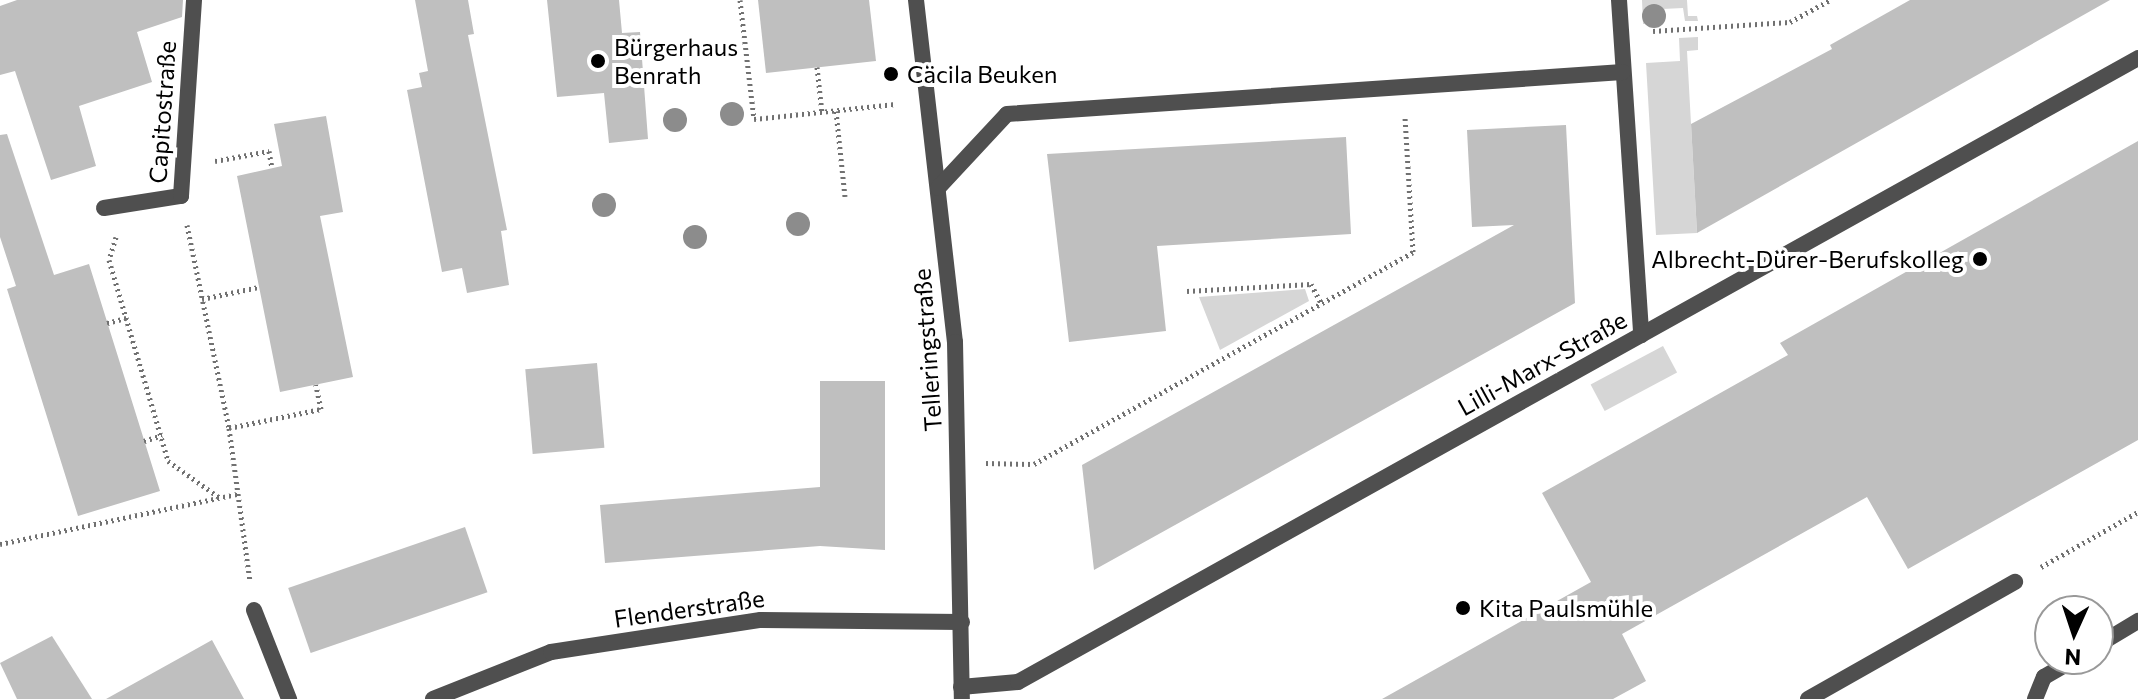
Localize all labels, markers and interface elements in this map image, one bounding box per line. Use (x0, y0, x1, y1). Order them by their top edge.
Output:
place label: Bürgerhaus Benrath (614, 33, 738, 89)
street label: Capitostraße (143, 40, 181, 184)
marker: Bürgerhaus Benrath (589, 52, 607, 70)
place label: Cäcila Beuken (907, 60, 1058, 88)
marker: Cäcila Beuken (882, 65, 900, 83)
place label: Albrecht-Dürer-Berufskolleg (1651, 245, 1964, 273)
marker: Albrecht-Dürer-Berufskolleg (1971, 250, 1989, 268)
street label: Telleringstraße (907, 268, 947, 432)
street label: Lilli-Marx-Straße (1453, 305, 1631, 421)
street label: Flenderstraße (612, 583, 766, 633)
place label: Kita Paulsmühle (1479, 594, 1653, 622)
north arrow (2034, 595, 2114, 675)
marker: Kita Paulsmühle (1454, 599, 1472, 617)
text: N (2064, 644, 2082, 671)

